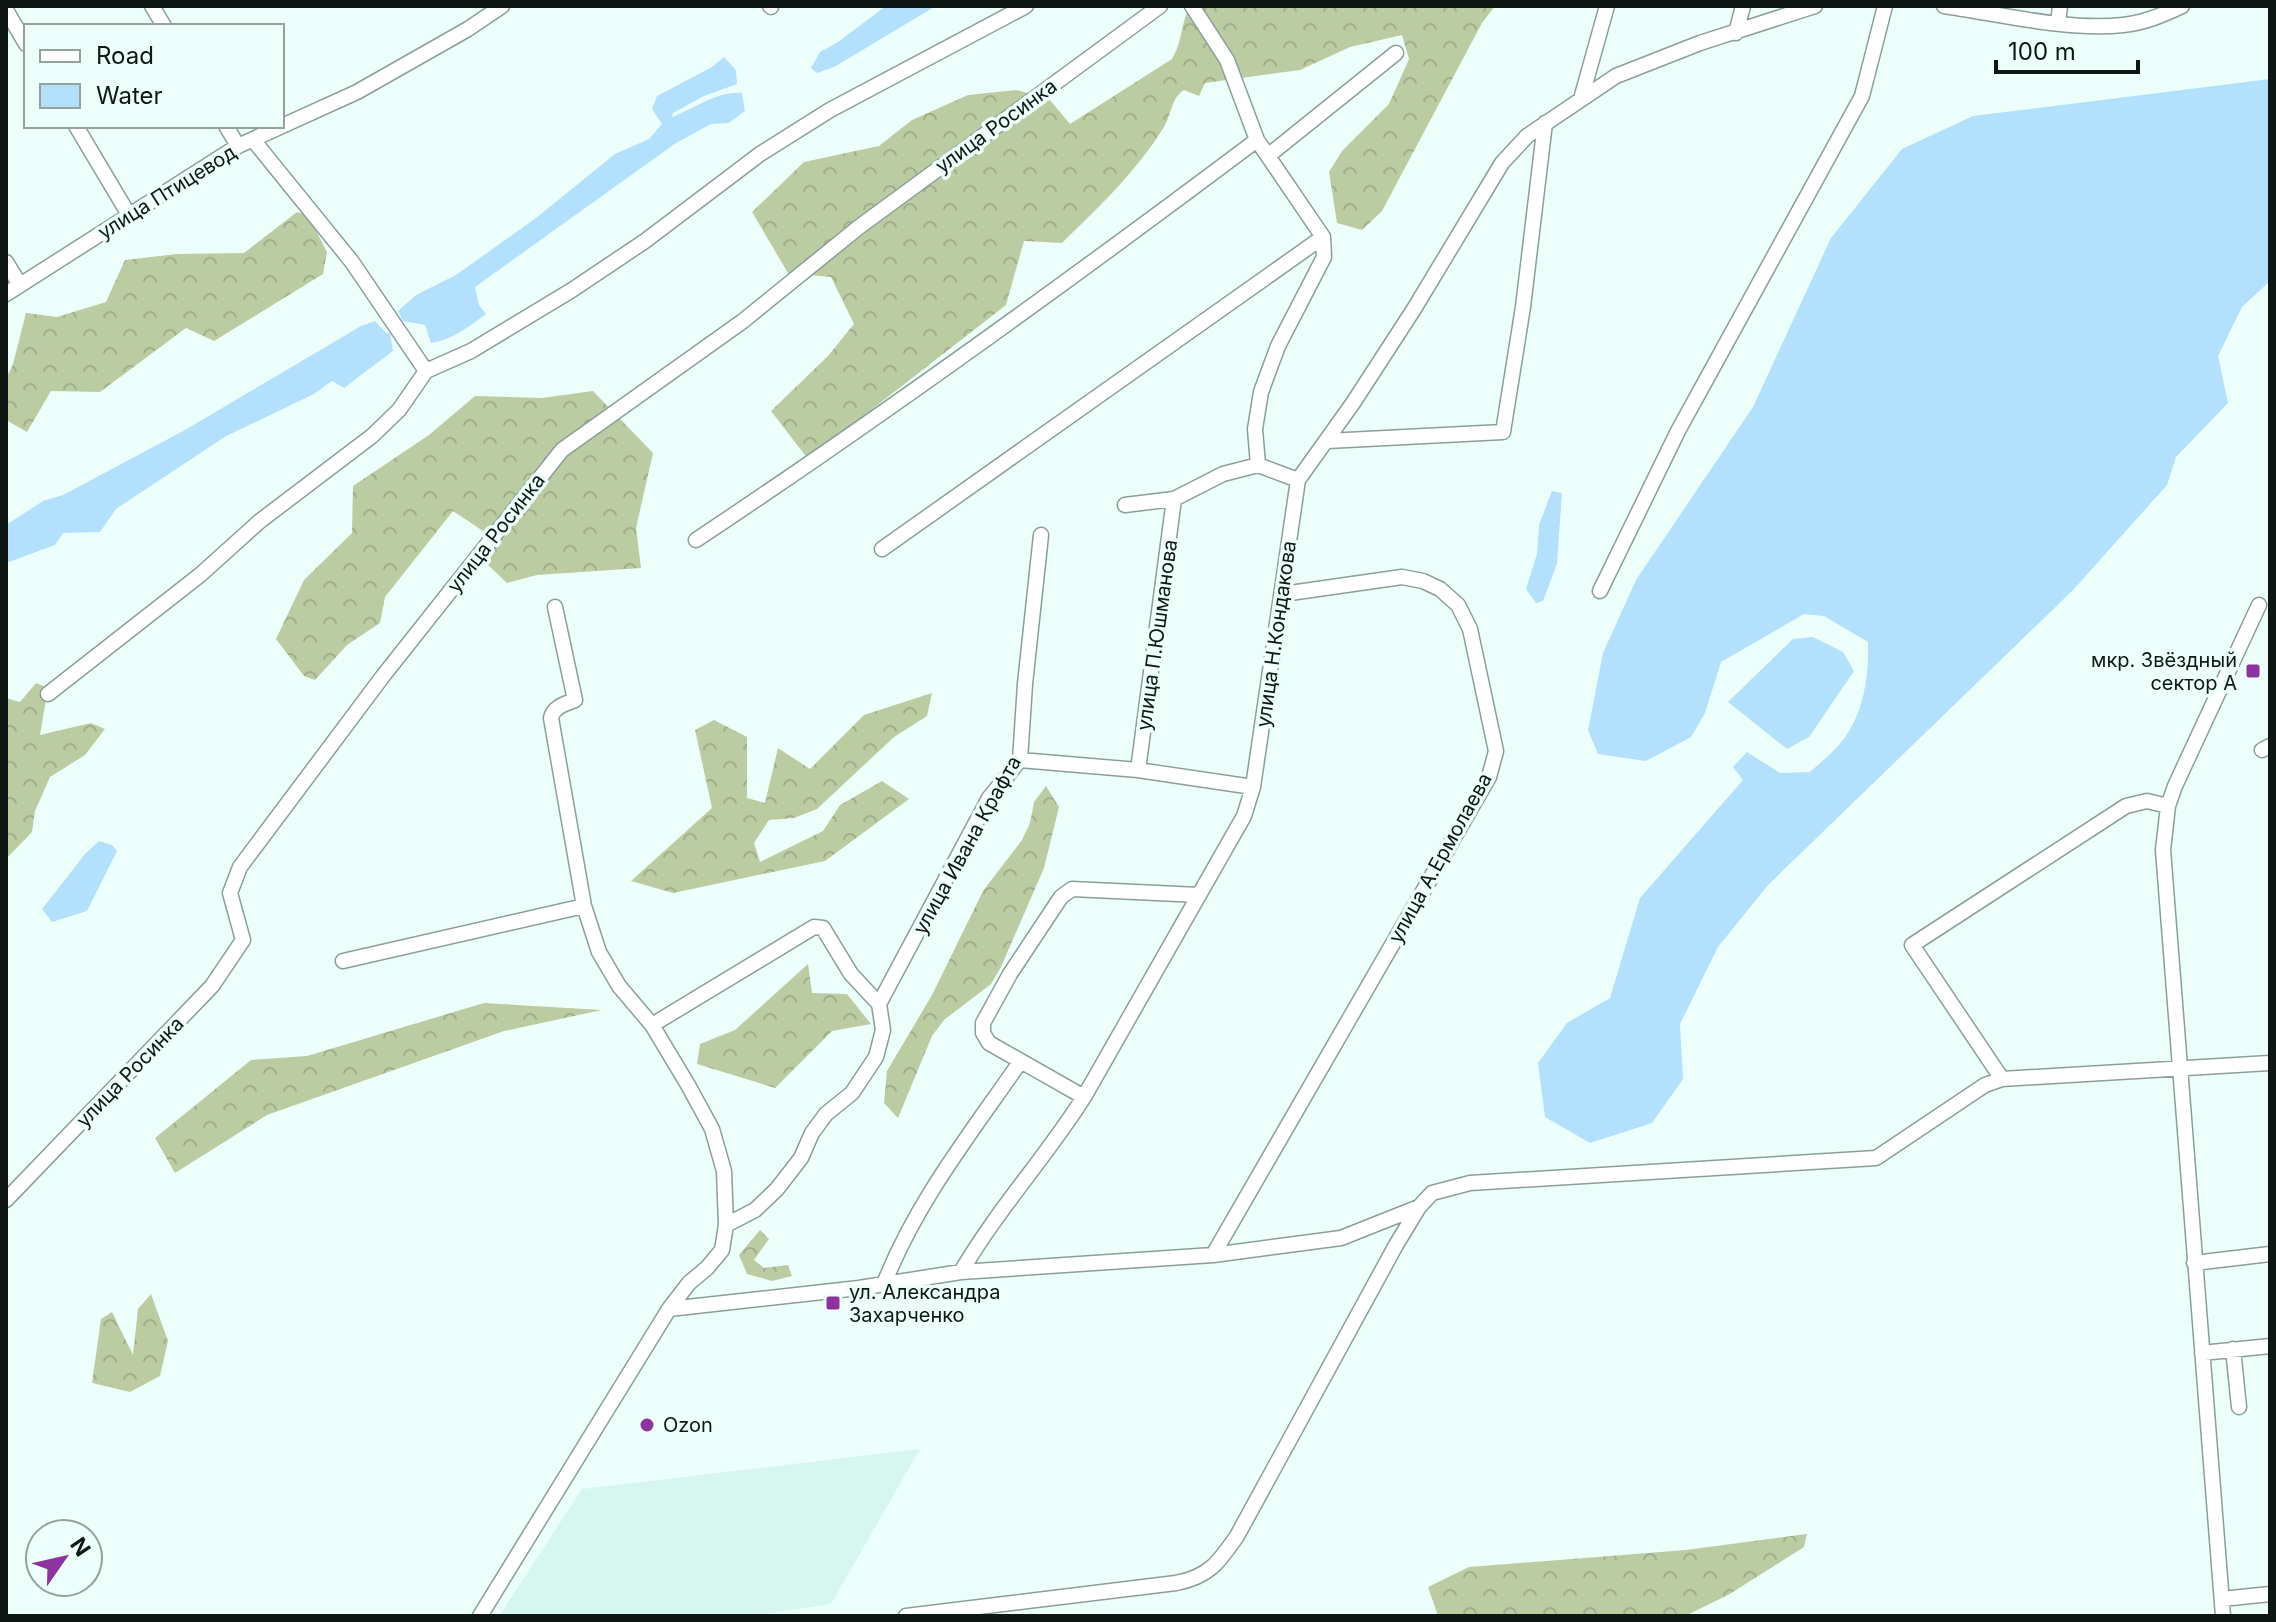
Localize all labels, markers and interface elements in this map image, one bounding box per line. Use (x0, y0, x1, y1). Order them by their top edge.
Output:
legend (24, 24, 284, 128)
scale bar (1996, 24, 2138, 74)
text: 100 m (2008, 37, 2076, 66)
text: Road (96, 41, 154, 70)
street label: улица Росинка (931, 74, 1061, 178)
text: Water (96, 81, 163, 110)
street label: улица Птицевод (93, 140, 241, 244)
street label: улица Росинка (442, 469, 550, 597)
street label: улица П.Юшманова (1132, 538, 1182, 732)
street label: улица Н.Кондакова (1251, 539, 1301, 729)
place label: мкр. Звёздный сектор А (2091, 648, 2237, 695)
marker: мкр. Звёздный сектор А (2244, 662, 2262, 680)
street label: улица Ивана Крафта (908, 752, 1026, 938)
street label: улица А.Ермолаева (1383, 769, 1497, 947)
street label: улица Росинка (71, 1012, 189, 1132)
place label: ул. Александра Захарченко (849, 1280, 1000, 1327)
marker: ул. Александра Захарченко (824, 1294, 842, 1312)
place label: Ozon (663, 1413, 713, 1437)
marker: Ozon (638, 1416, 656, 1434)
north arrow (24, 1518, 104, 1598)
text: N (65, 1533, 96, 1561)

